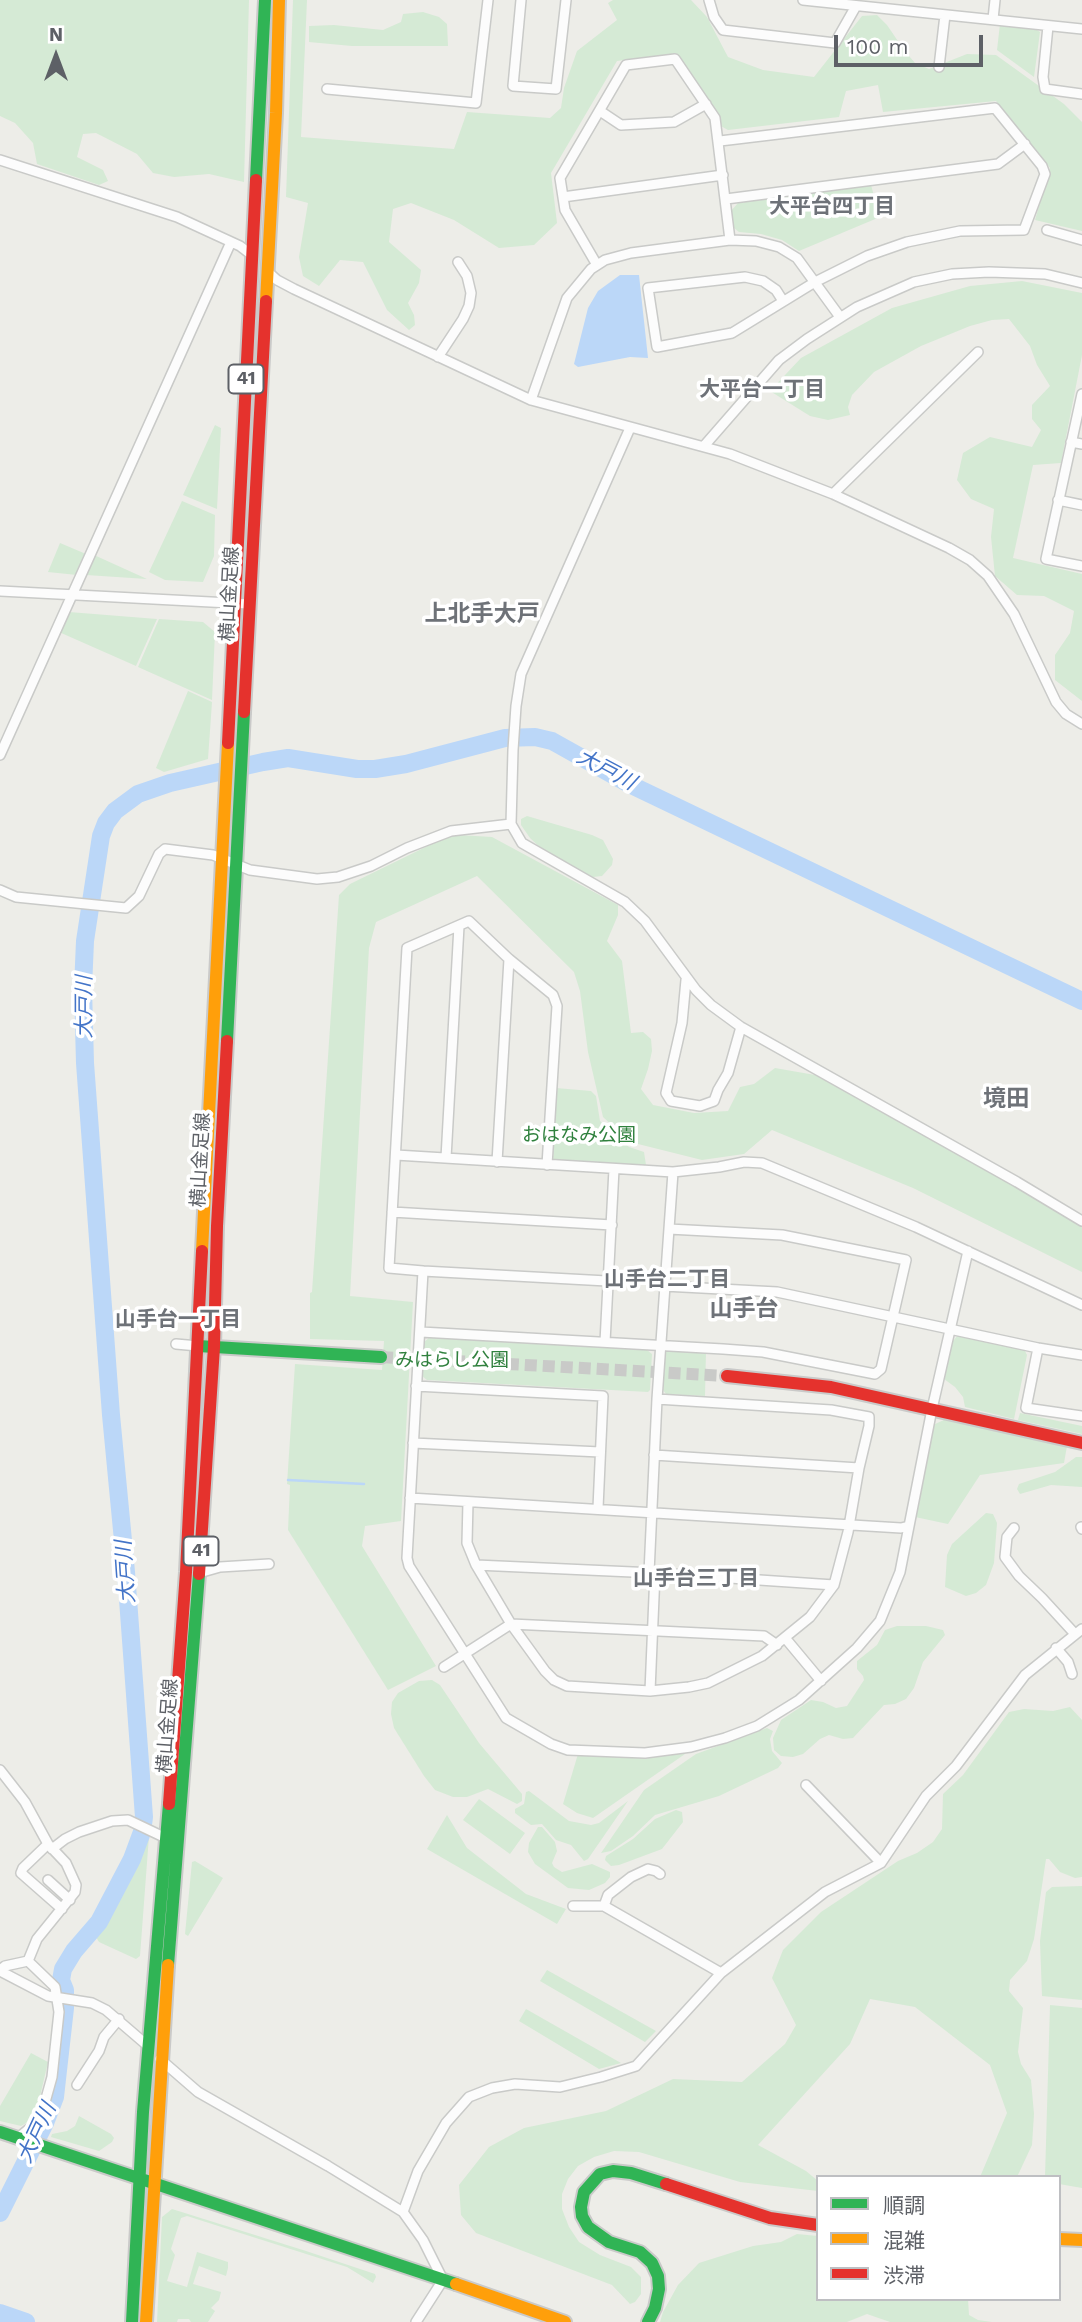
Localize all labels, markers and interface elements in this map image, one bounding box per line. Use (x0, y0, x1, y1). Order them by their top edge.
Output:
north arrow (21, 21, 91, 91)
scale bar (837, 21, 986, 65)
text: N (49, 23, 63, 46)
text: 100 m (847, 34, 909, 59)
district label: 大平台四丁目 (769, 194, 895, 220)
road number: 41 (229, 365, 264, 394)
district label: 大平台一丁目 (699, 377, 825, 403)
street label: 横山金足線 (216, 546, 244, 642)
district label: 上北手大戸 (425, 600, 539, 628)
water label: 大戸川 (572, 744, 640, 796)
water label: 大戸川 (72, 976, 98, 1038)
district label: 境田 (983, 1085, 1029, 1113)
street label: 横山金足線 (187, 1112, 215, 1208)
park label: おはなみ公園 (522, 1124, 636, 1146)
district label: 山手台二丁目 (604, 1267, 730, 1293)
district label: 山手台 (710, 1295, 778, 1323)
district label: 山手台一丁目 (115, 1307, 241, 1333)
park label: みはらし公園 (395, 1349, 509, 1371)
road number: 41 (184, 1536, 218, 1566)
water label: 大戸川 (111, 1540, 141, 1604)
district label: 山手台三丁目 (633, 1566, 759, 1592)
street label: 横山金足線 (153, 1678, 183, 1774)
water label: 大戸川 (12, 2099, 62, 2167)
legend (816, 2175, 1061, 2301)
text: 順調 (883, 2193, 925, 2218)
text: 混雑 (883, 2228, 925, 2253)
text: 渋滞 (883, 2263, 925, 2288)

